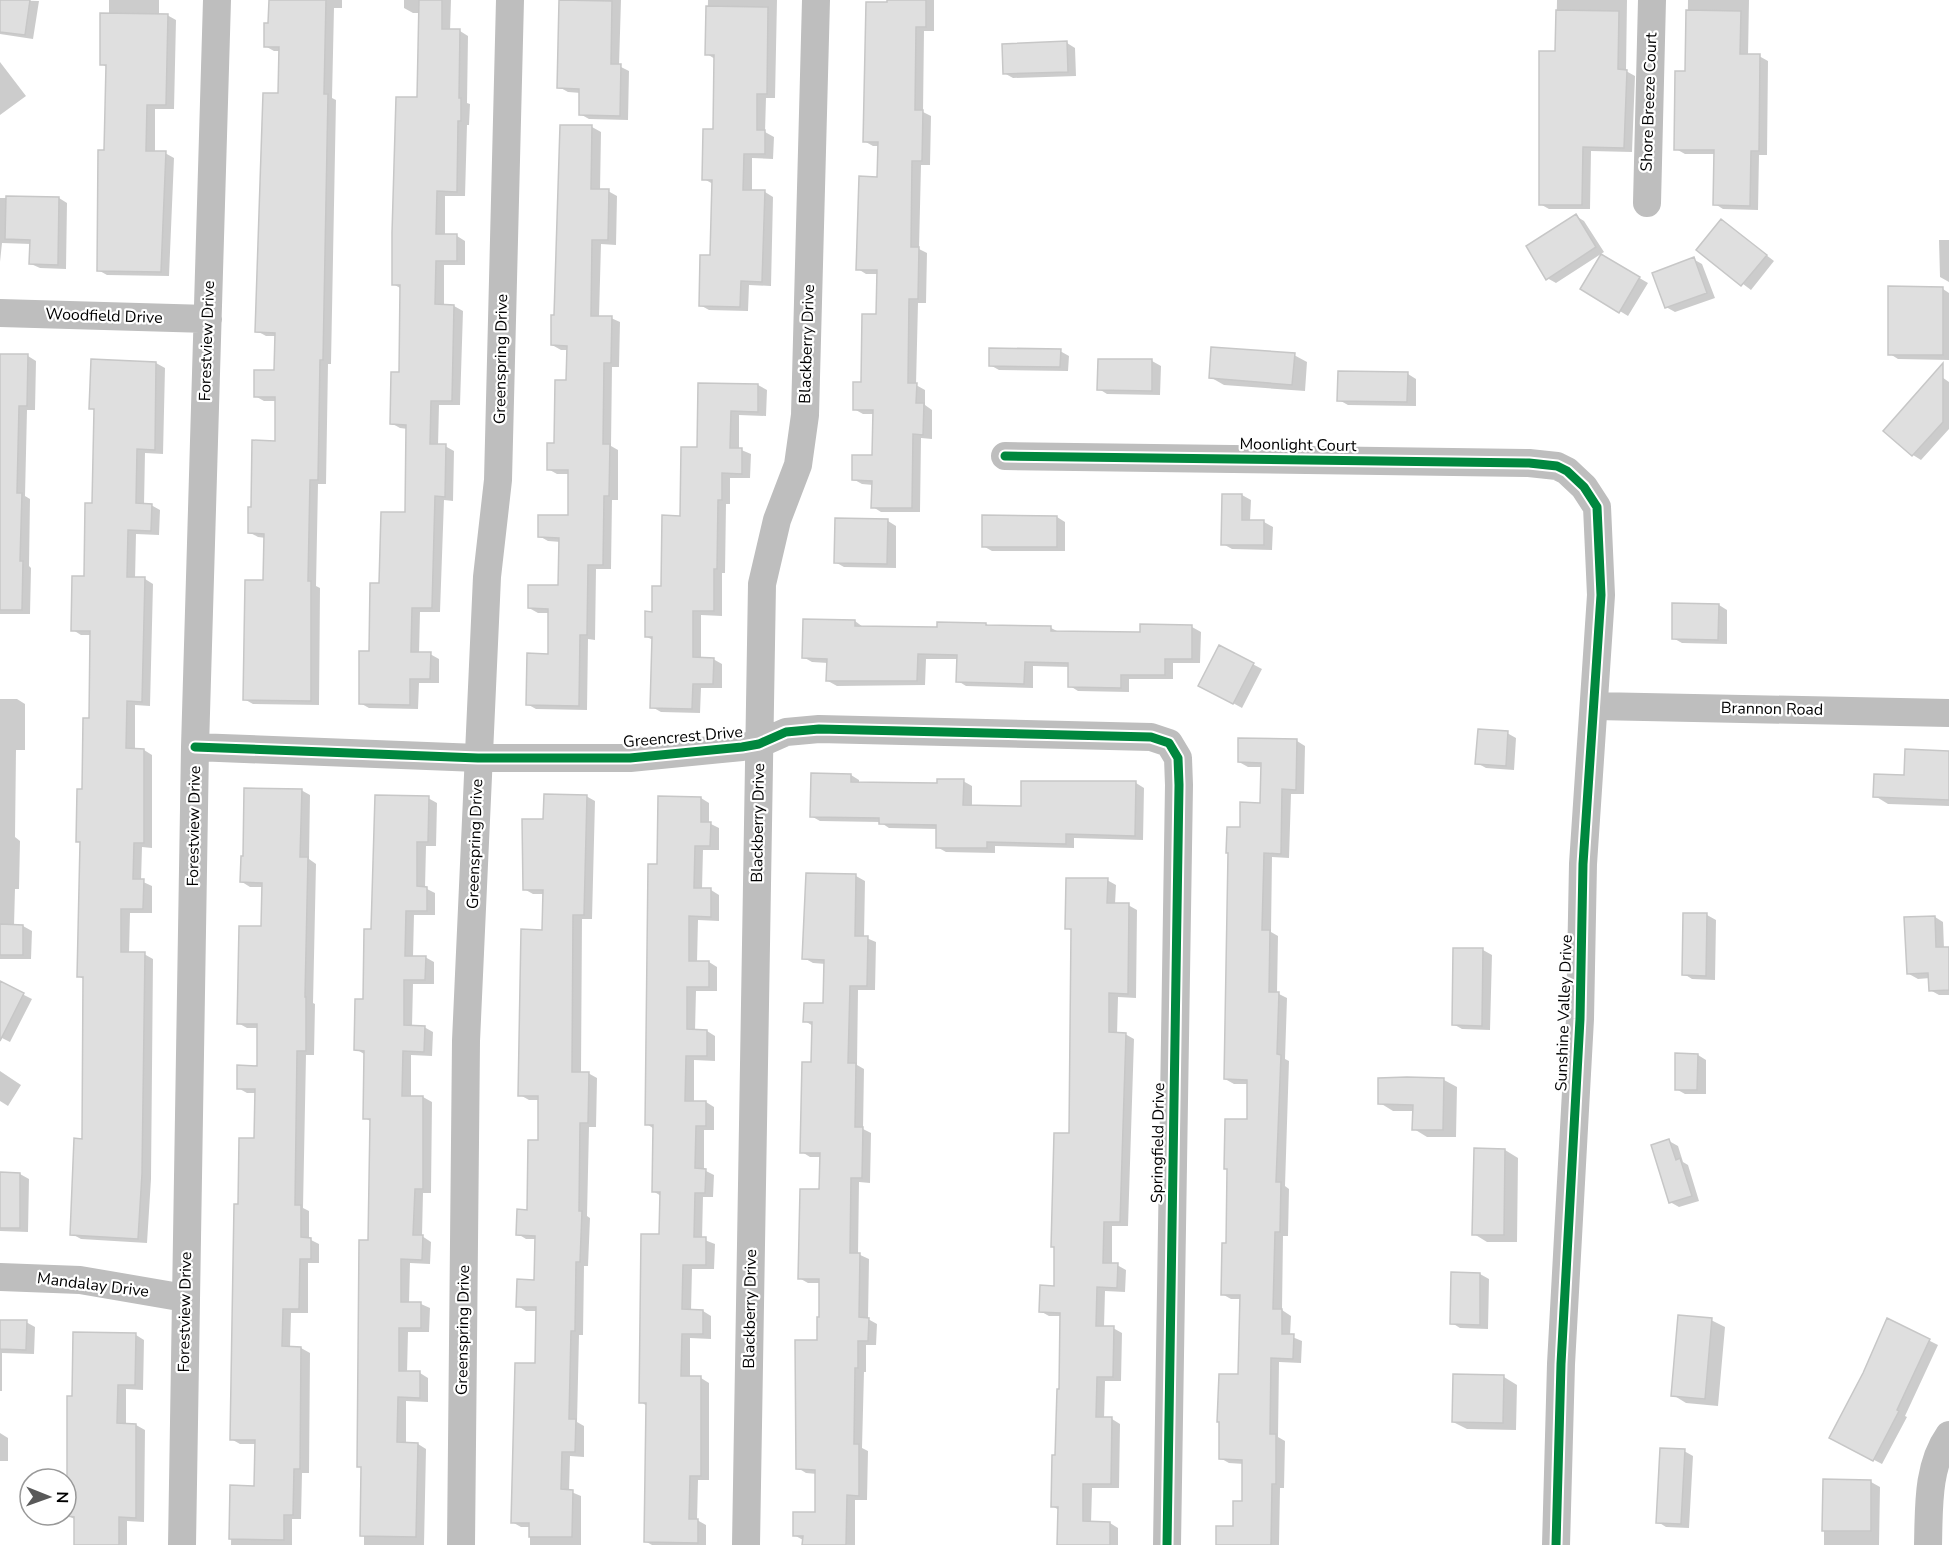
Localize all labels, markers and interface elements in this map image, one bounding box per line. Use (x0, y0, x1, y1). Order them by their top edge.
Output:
street label: Shore Breeze Court (1636, 32, 1662, 172)
street label: Forestview Drive (194, 280, 220, 402)
street label: Blackberry Drive (794, 284, 820, 404)
street label: Greenspring Drive (489, 294, 513, 424)
street label: Woodfield Drive (45, 303, 163, 329)
street label: Moonlight Court (1239, 433, 1357, 457)
street label: Brannon Road (1721, 697, 1823, 721)
street label: Greencrest Drive (622, 721, 744, 753)
street label: Blackberry Drive (746, 763, 770, 883)
street label: Forestview Drive (182, 765, 206, 887)
street label: Greenspring Drive (462, 778, 488, 910)
street label: Sunshine Valley Drive (1550, 934, 1578, 1092)
street label: Springfield Drive (1146, 1083, 1170, 1203)
street label: Blackberry Drive (738, 1249, 762, 1369)
street label: Forestview Drive (173, 1251, 197, 1373)
street label: Greenspring Drive (451, 1265, 475, 1395)
street label: Mandalay Drive (36, 1267, 150, 1303)
north arrow (18, 1467, 78, 1527)
text: N (51, 1491, 73, 1503)

